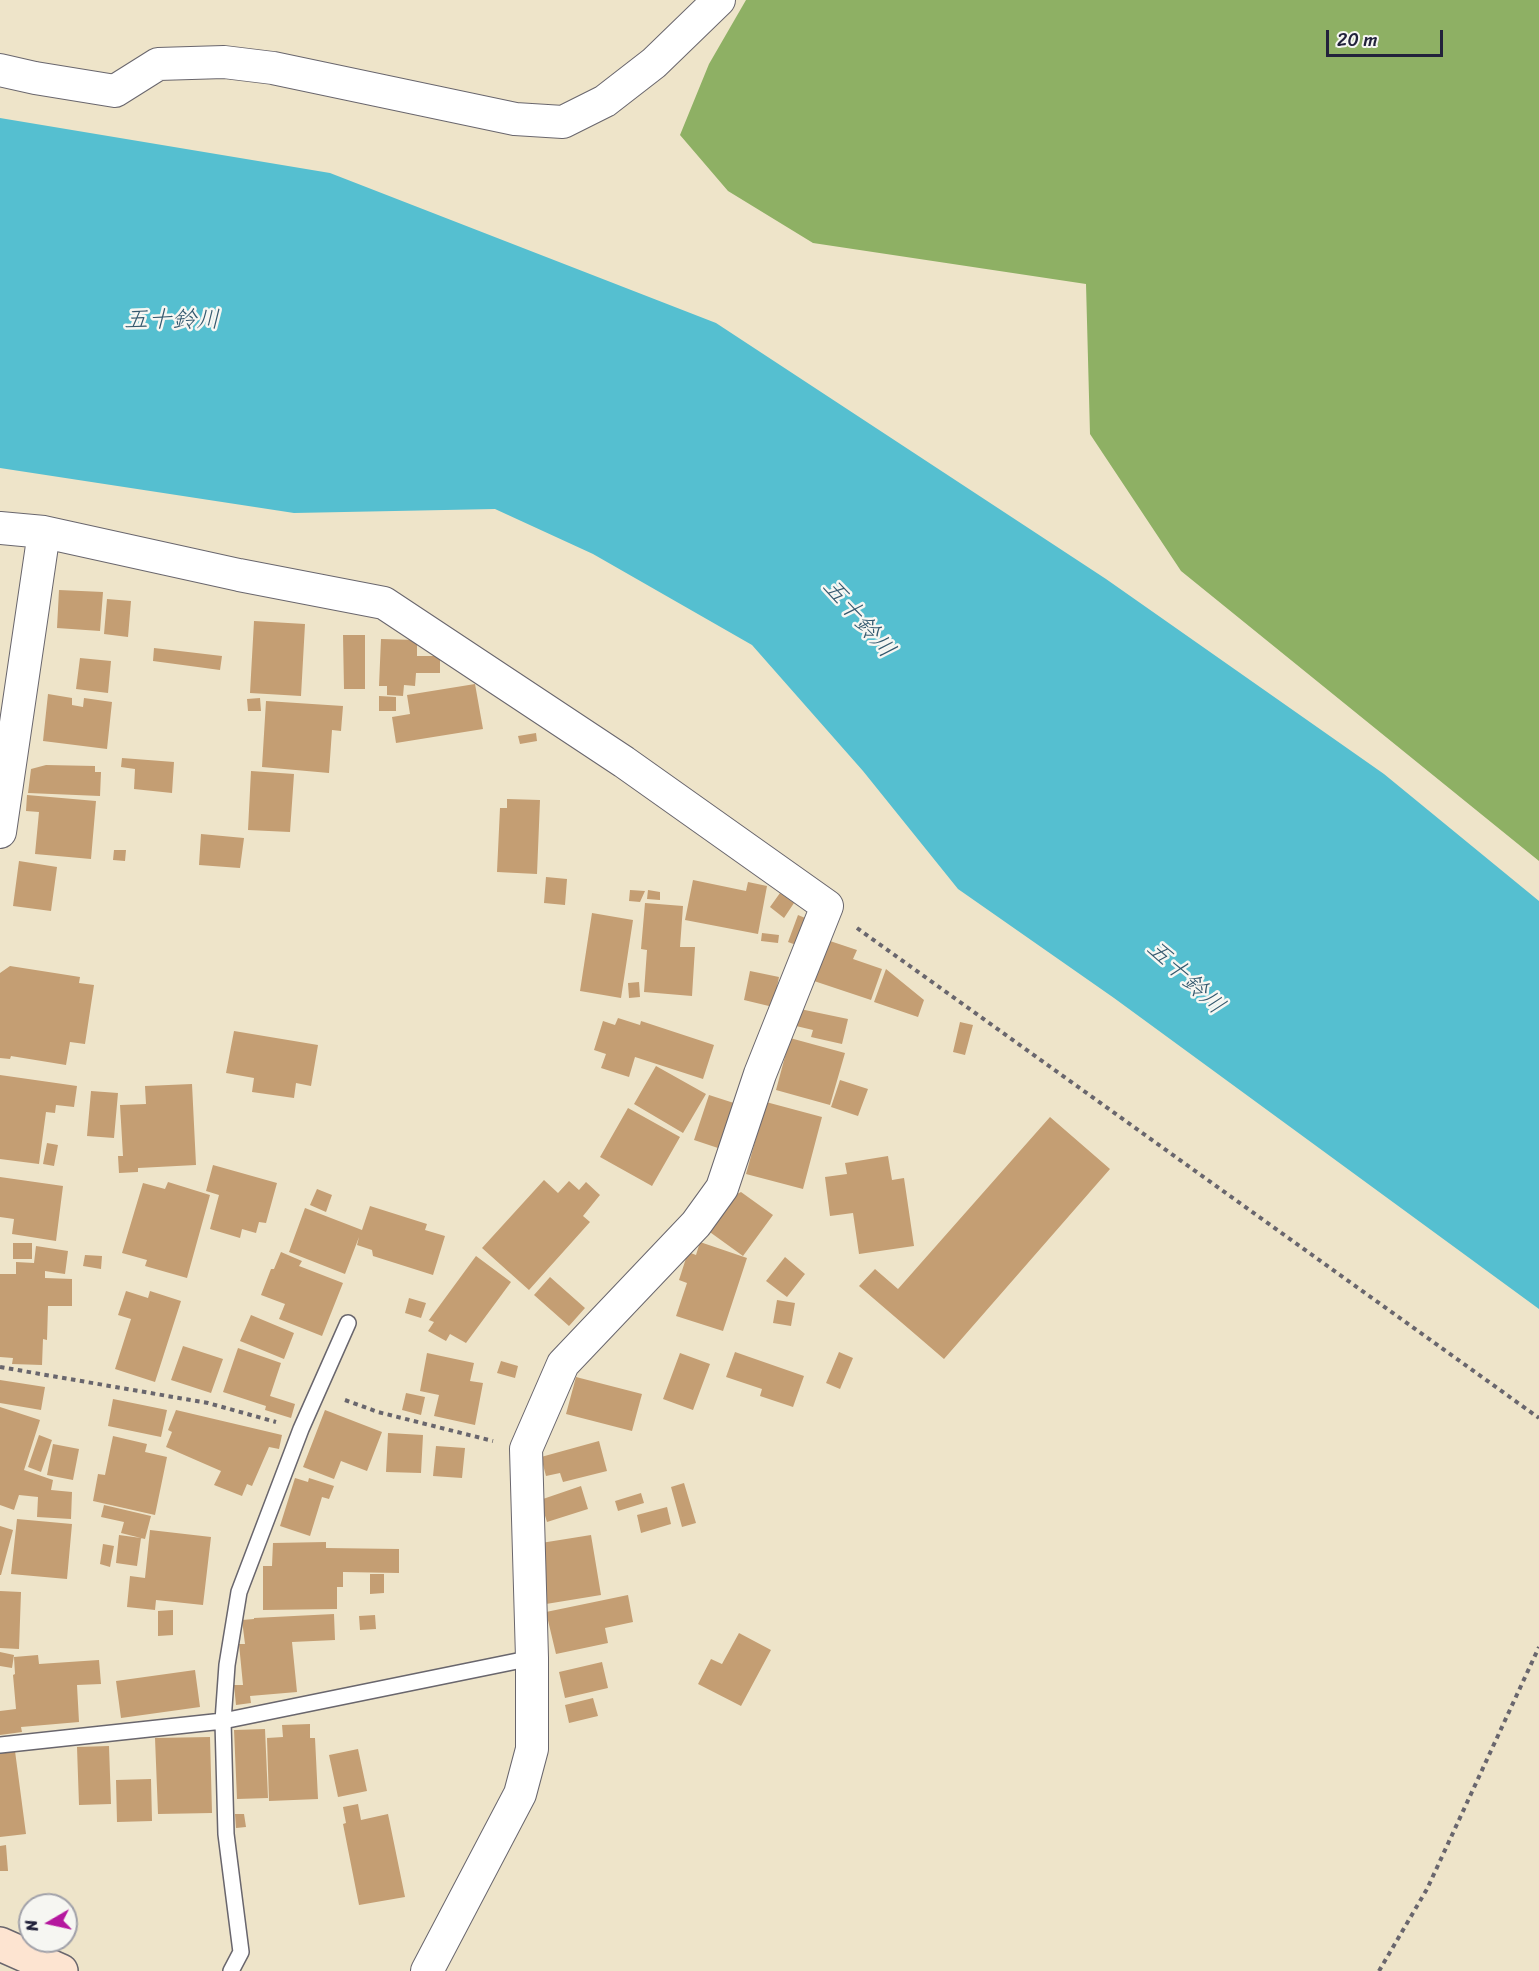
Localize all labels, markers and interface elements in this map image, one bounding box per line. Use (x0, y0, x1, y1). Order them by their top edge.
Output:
scale bar (1329, 18, 1446, 56)
text: 20 m (1337, 24, 1377, 56)
water label: 五十鈴川 (124, 307, 220, 335)
water label: 五十鈴川 (816, 573, 900, 665)
water label: 五十鈴川 (1140, 935, 1230, 1021)
north arrow (18, 1893, 78, 1953)
text: N (17, 1918, 47, 1933)

